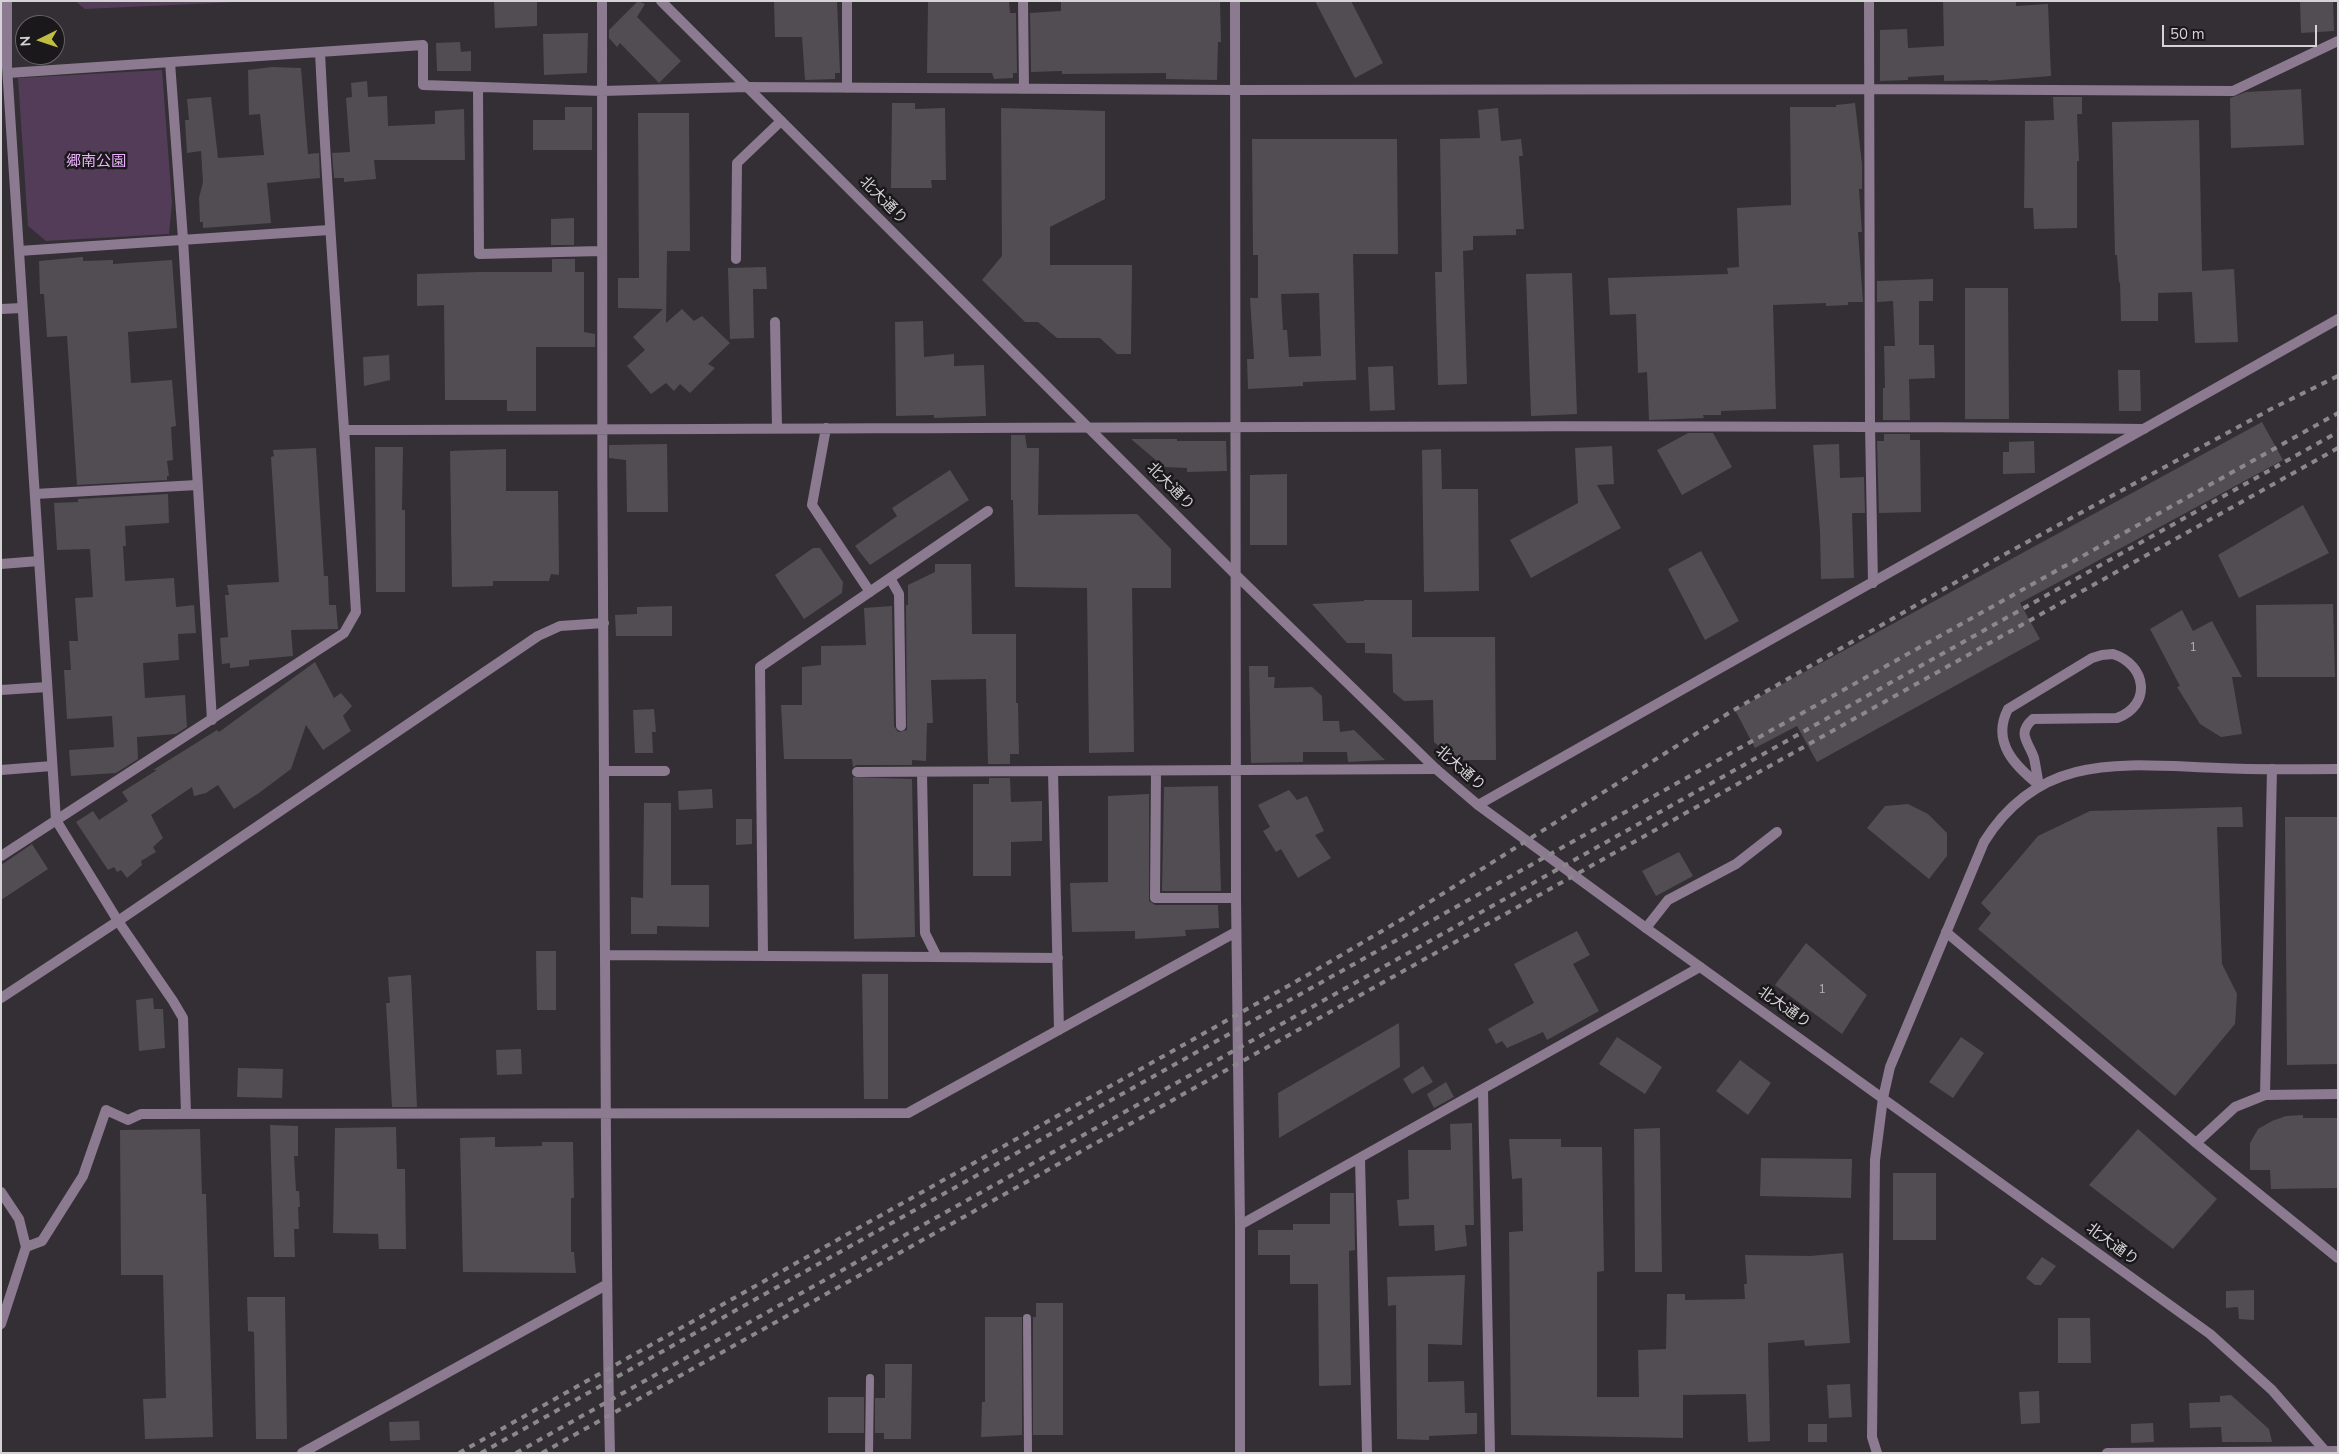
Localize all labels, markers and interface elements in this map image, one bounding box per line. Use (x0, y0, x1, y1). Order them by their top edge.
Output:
north arrow (15, 15, 65, 65)
scale bar (2164, 15, 2319, 47)
text: 50 m (2170, 24, 2205, 44)
text: N (16, 35, 35, 47)
park label: 郷南公園 (66, 153, 126, 171)
street label: 北大通り (855, 173, 911, 229)
street label: 北大通り (1142, 459, 1198, 515)
house number: 1 (2189, 641, 2197, 655)
street label: 北大通り (1431, 743, 1489, 795)
street label: 北大通り (1754, 983, 1814, 1033)
house number: 1 (1818, 983, 1826, 997)
street label: 北大通り (2082, 1220, 2142, 1270)

